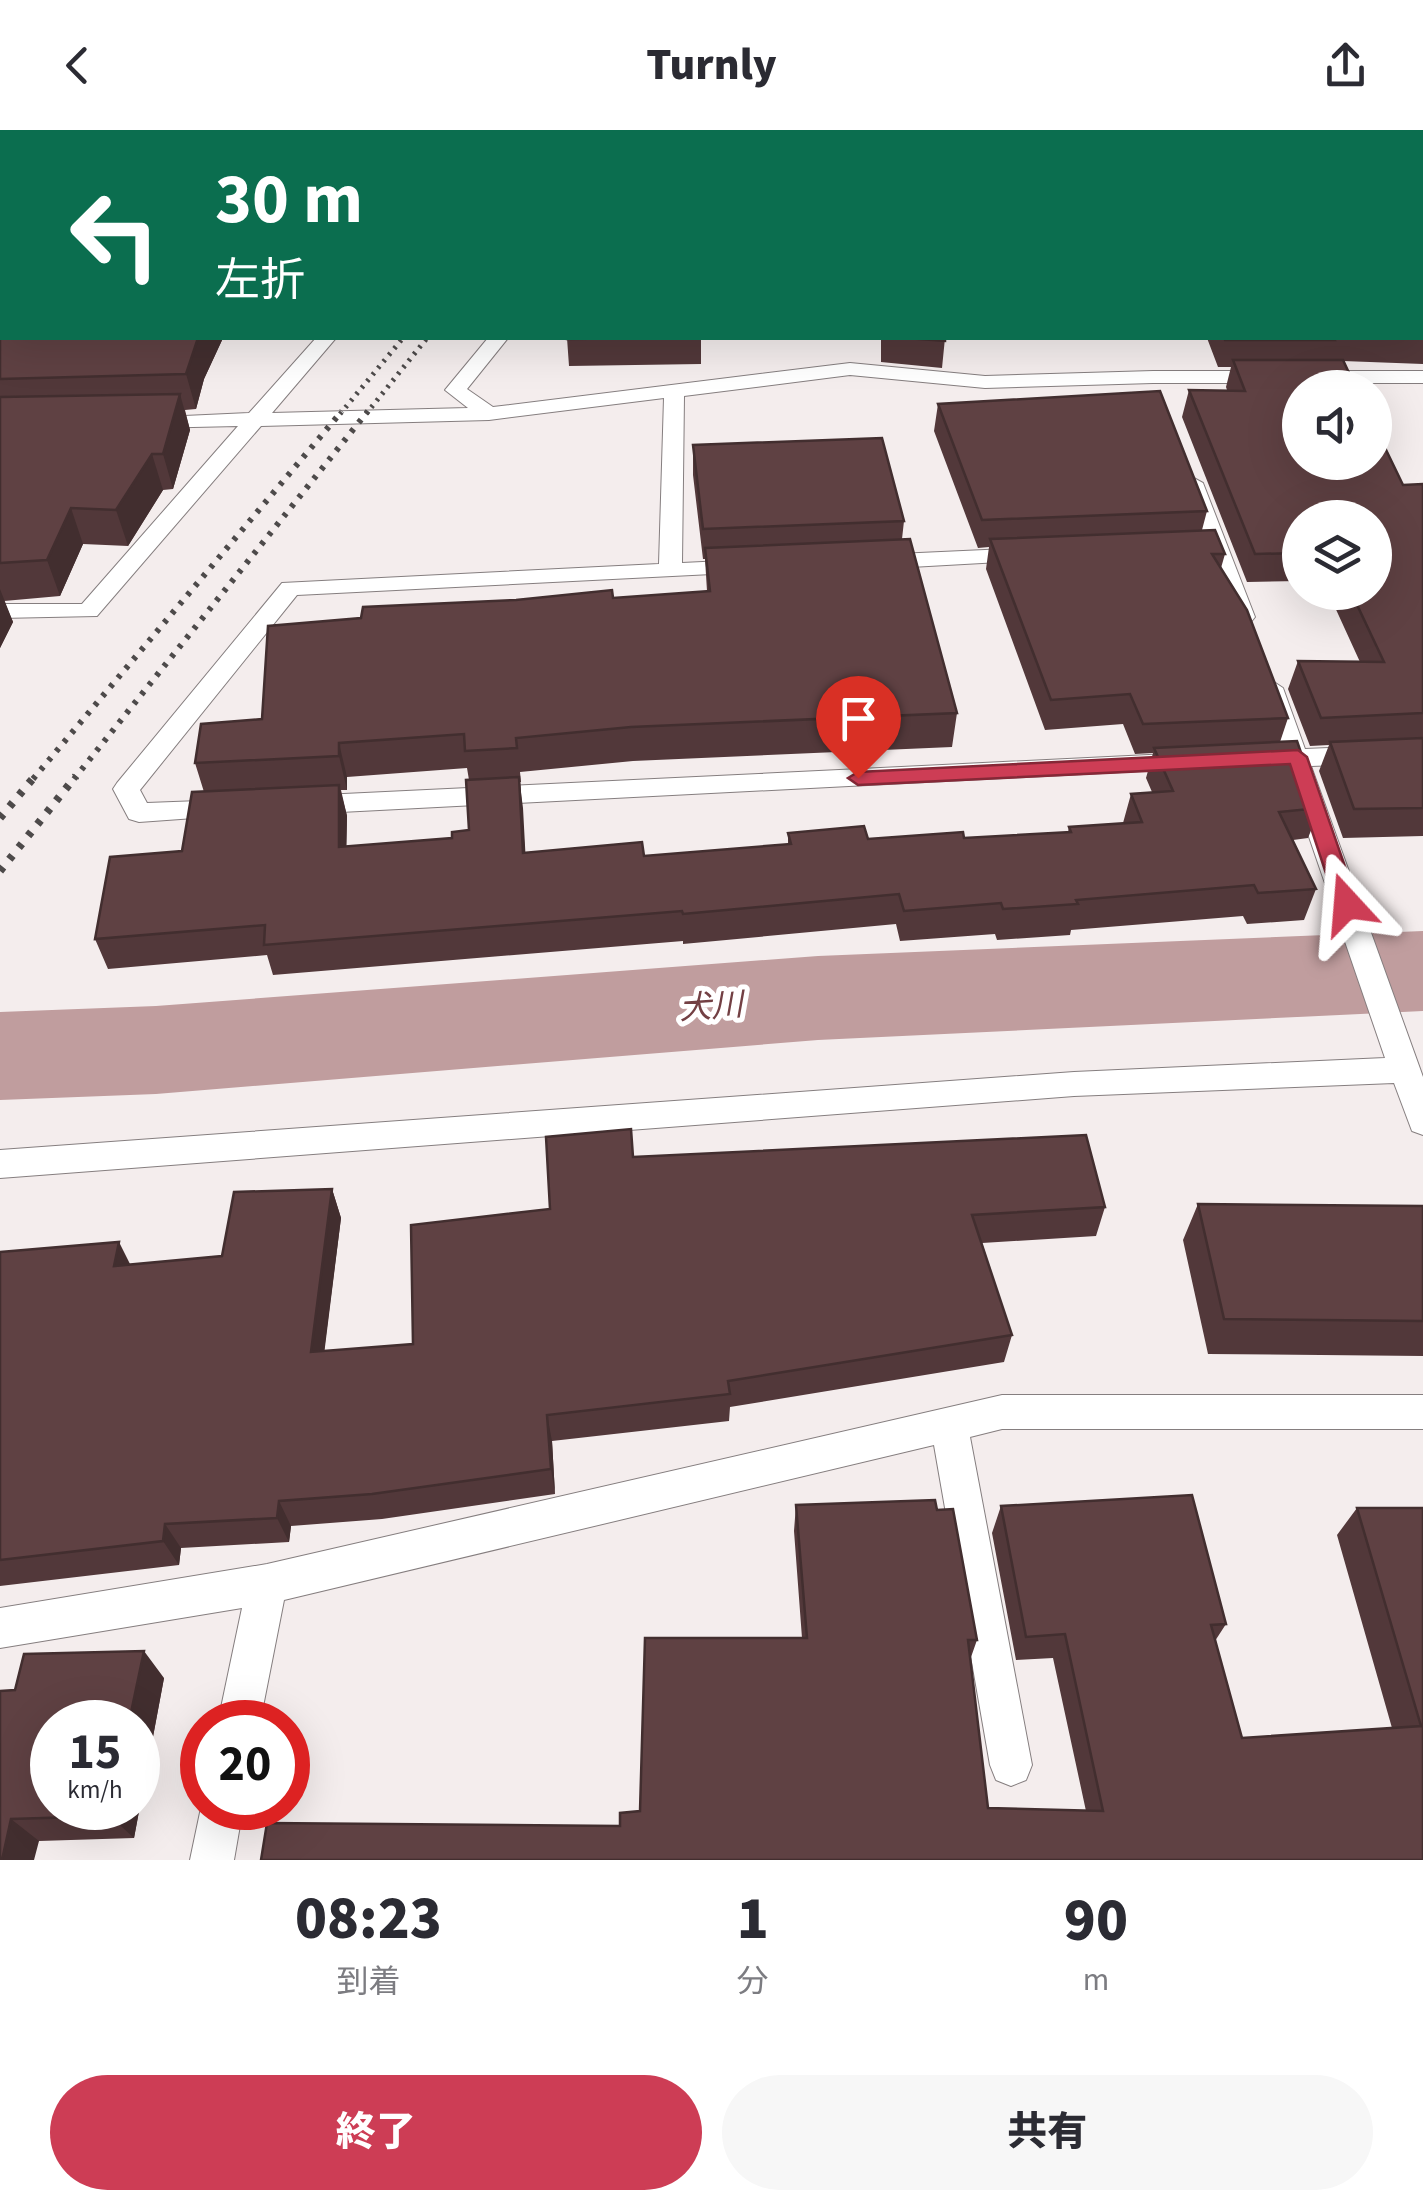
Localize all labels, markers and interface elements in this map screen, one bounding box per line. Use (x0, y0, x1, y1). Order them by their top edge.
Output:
text: Turnly (646, 33, 777, 97)
icon: back (50, 38, 105, 93)
icon: share (1318, 38, 1373, 93)
text: 30 m (215, 150, 363, 250)
icon: left (50, 170, 180, 300)
text: 左折 (215, 249, 305, 313)
map controls (1282, 370, 1392, 610)
button: sound (1282, 370, 1392, 480)
button: layers (1282, 500, 1392, 610)
pin (816, 676, 901, 779)
icon: arrive (831, 691, 886, 746)
position arrow (1295, 852, 1399, 956)
water label: 犬川 (677, 982, 748, 1032)
speed limit sign: 20 (180, 1700, 310, 1830)
text: 15 (69, 1717, 121, 1788)
text: km/h (67, 1772, 123, 1808)
text: 08:23 (295, 1877, 442, 1962)
text: 1 (737, 1877, 769, 1962)
text: 90 (1064, 1879, 1128, 1964)
text: m (1083, 1957, 1109, 2003)
text: 到着 (336, 1959, 400, 2005)
text: 分 (737, 1959, 769, 2005)
button: 終了 (50, 2075, 702, 2190)
button: 共有 (722, 2075, 1373, 2190)

